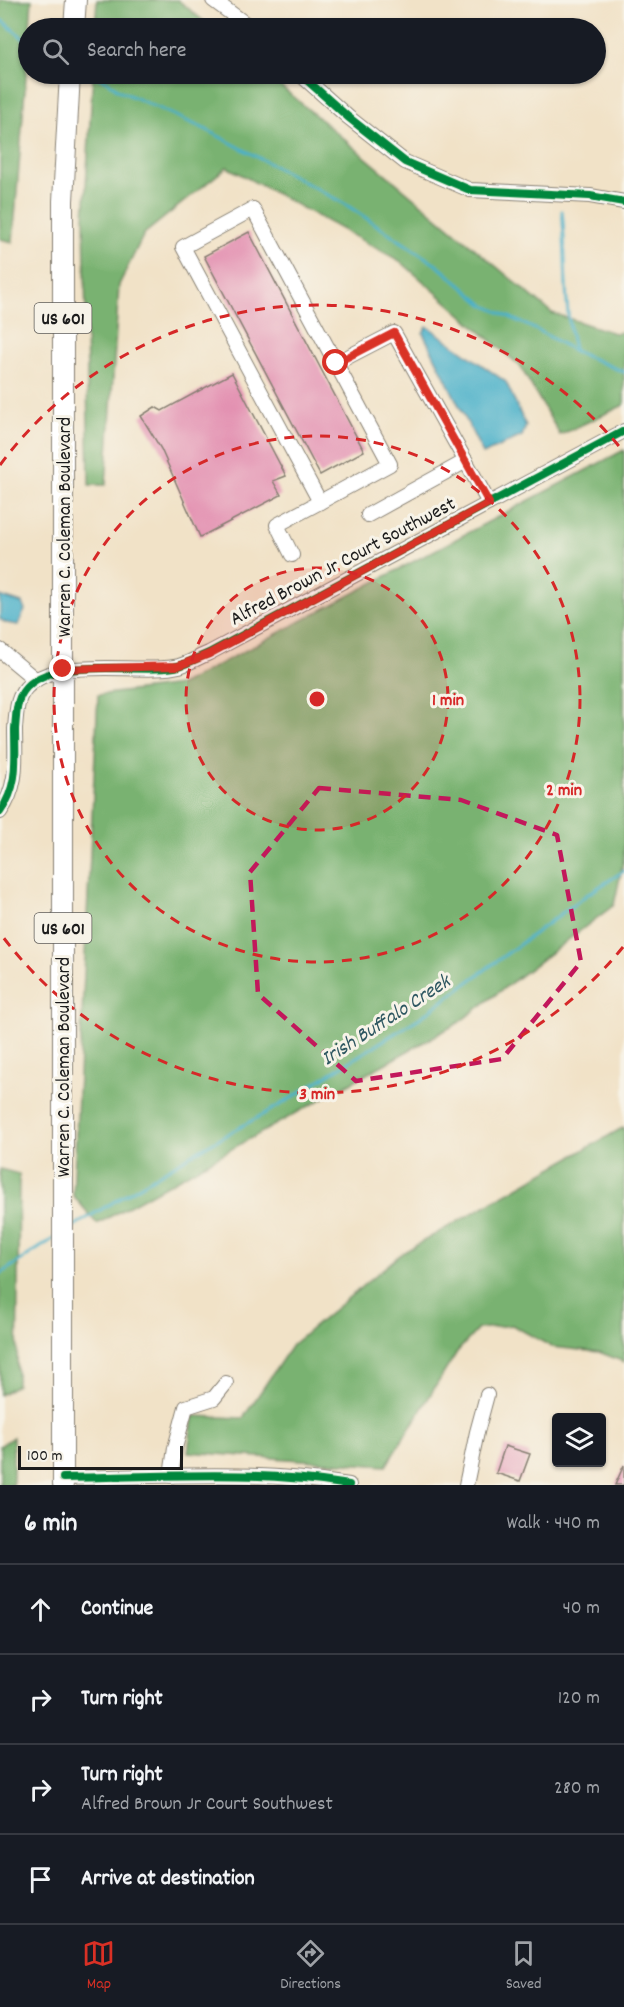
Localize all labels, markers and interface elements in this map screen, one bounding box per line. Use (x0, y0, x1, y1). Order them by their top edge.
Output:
search box (18, 18, 606, 84)
icon: search (39, 35, 72, 68)
text: Search here (87, 36, 186, 67)
road number: US 601 (34, 303, 92, 333)
route start (322, 349, 348, 375)
street label: Warren C. Coleman Boulevard (52, 417, 80, 637)
street label: Alfred Brown Jr Court Southwest (226, 491, 461, 634)
route end (49, 655, 75, 681)
centre of rings (307, 689, 327, 709)
text: 1 min (432, 689, 464, 714)
text: 2 min (546, 779, 582, 804)
road number: US 601 (34, 913, 92, 943)
street label: Warren C. Coleman Boulevard (51, 957, 79, 1177)
water label: Irish Buffalo Creek (316, 967, 459, 1075)
text: 3 min (299, 1083, 335, 1108)
map controls (552, 1413, 606, 1467)
button: layers (552, 1413, 606, 1467)
scale bar (18, 1443, 183, 1470)
text: 100 m (27, 1445, 63, 1468)
text: 6 min (24, 1506, 77, 1543)
text: Walk · 440 m (507, 1510, 600, 1538)
icon: ahead (24, 1593, 57, 1626)
text: Continue (81, 1594, 153, 1625)
text: 40 m (562, 1595, 600, 1623)
icon: right (24, 1683, 57, 1716)
text: Turn right (81, 1684, 163, 1715)
text: 120 m (558, 1685, 600, 1713)
text: Turn right (81, 1760, 163, 1791)
icon: right (24, 1773, 57, 1806)
text: 280 m (554, 1775, 600, 1803)
text: Alfred Brown Jr Court Southwest (81, 1791, 333, 1819)
icon: arrive (24, 1863, 57, 1896)
text: Arrive at destination (81, 1864, 255, 1895)
tab: Map (82, 1937, 115, 1996)
tab: Directions (280, 1937, 341, 1996)
tab: Saved (506, 1937, 542, 1996)

